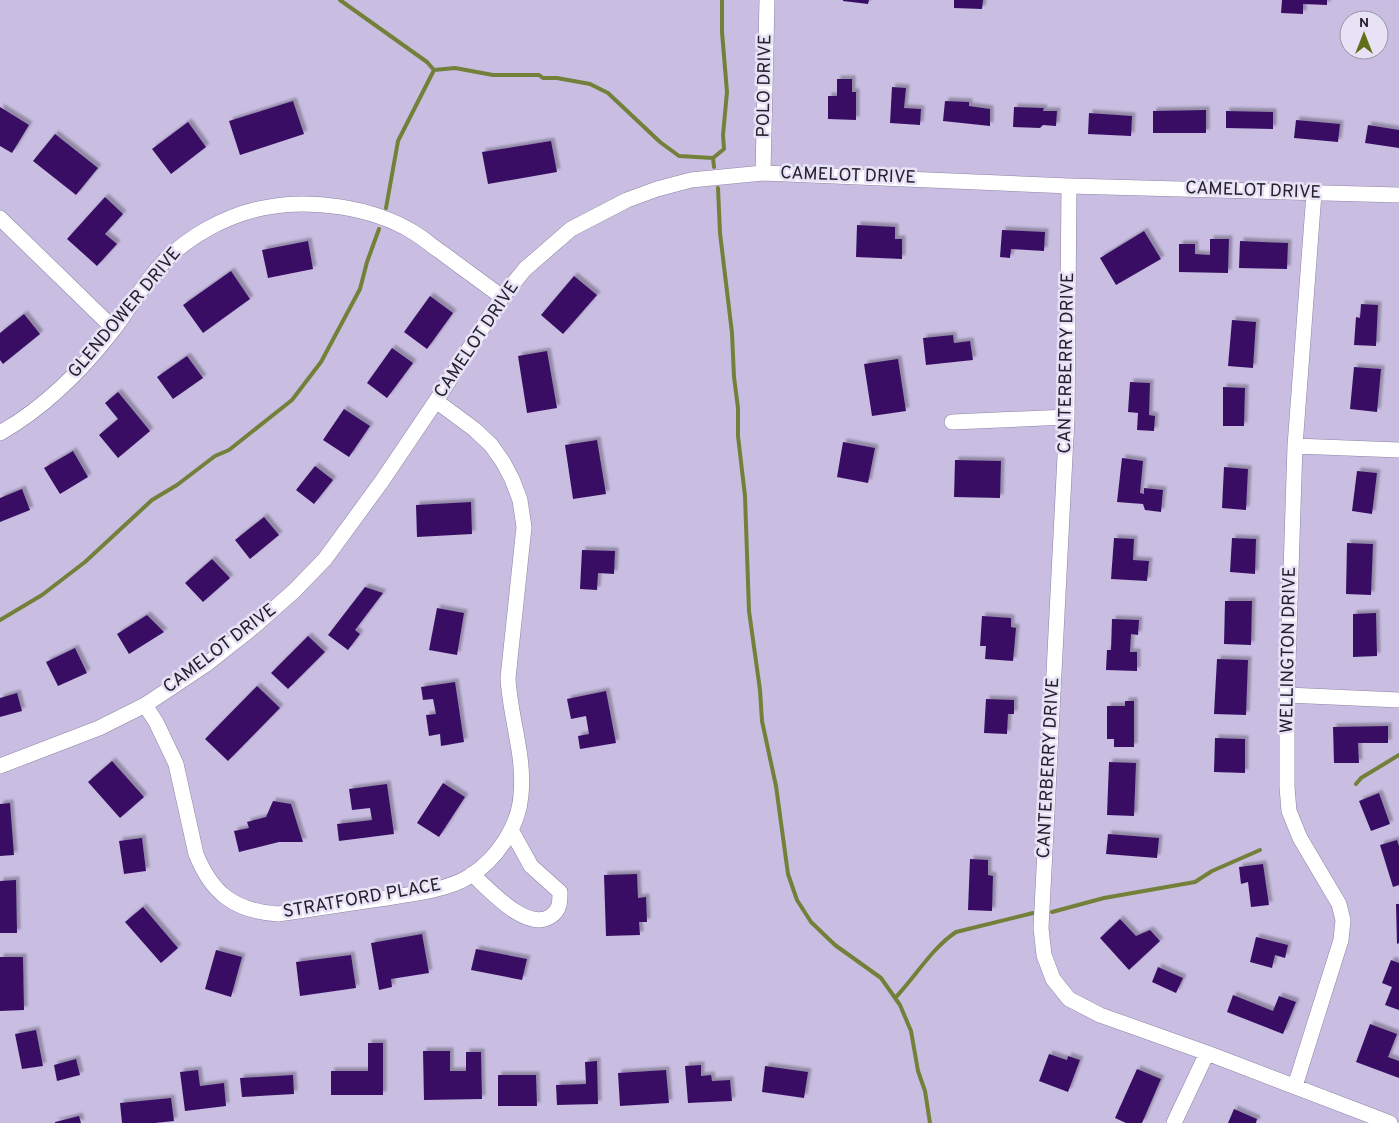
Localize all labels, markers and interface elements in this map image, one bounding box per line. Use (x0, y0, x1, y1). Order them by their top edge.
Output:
north arrow (1339, 10, 1389, 60)
text: N (1359, 15, 1369, 32)
street label: POLO DRIVE (753, 34, 777, 138)
street label: CAMELOT DRIVE (780, 162, 916, 190)
street label: CAMELOT DRIVE (1185, 177, 1321, 205)
street label: GLENDOWER DRIVE (64, 243, 186, 383)
street label: CANTERBERRY DRIVE (1054, 272, 1080, 454)
street label: CAMELOT DRIVE (429, 277, 525, 403)
street label: WELLINGTON DRIVE (1276, 566, 1302, 734)
street label: CAMELOT DRIVE (159, 599, 281, 699)
street label: CANTERBERRY DRIVE (1033, 677, 1065, 859)
street label: STRATFORD PLACE (281, 874, 443, 924)

